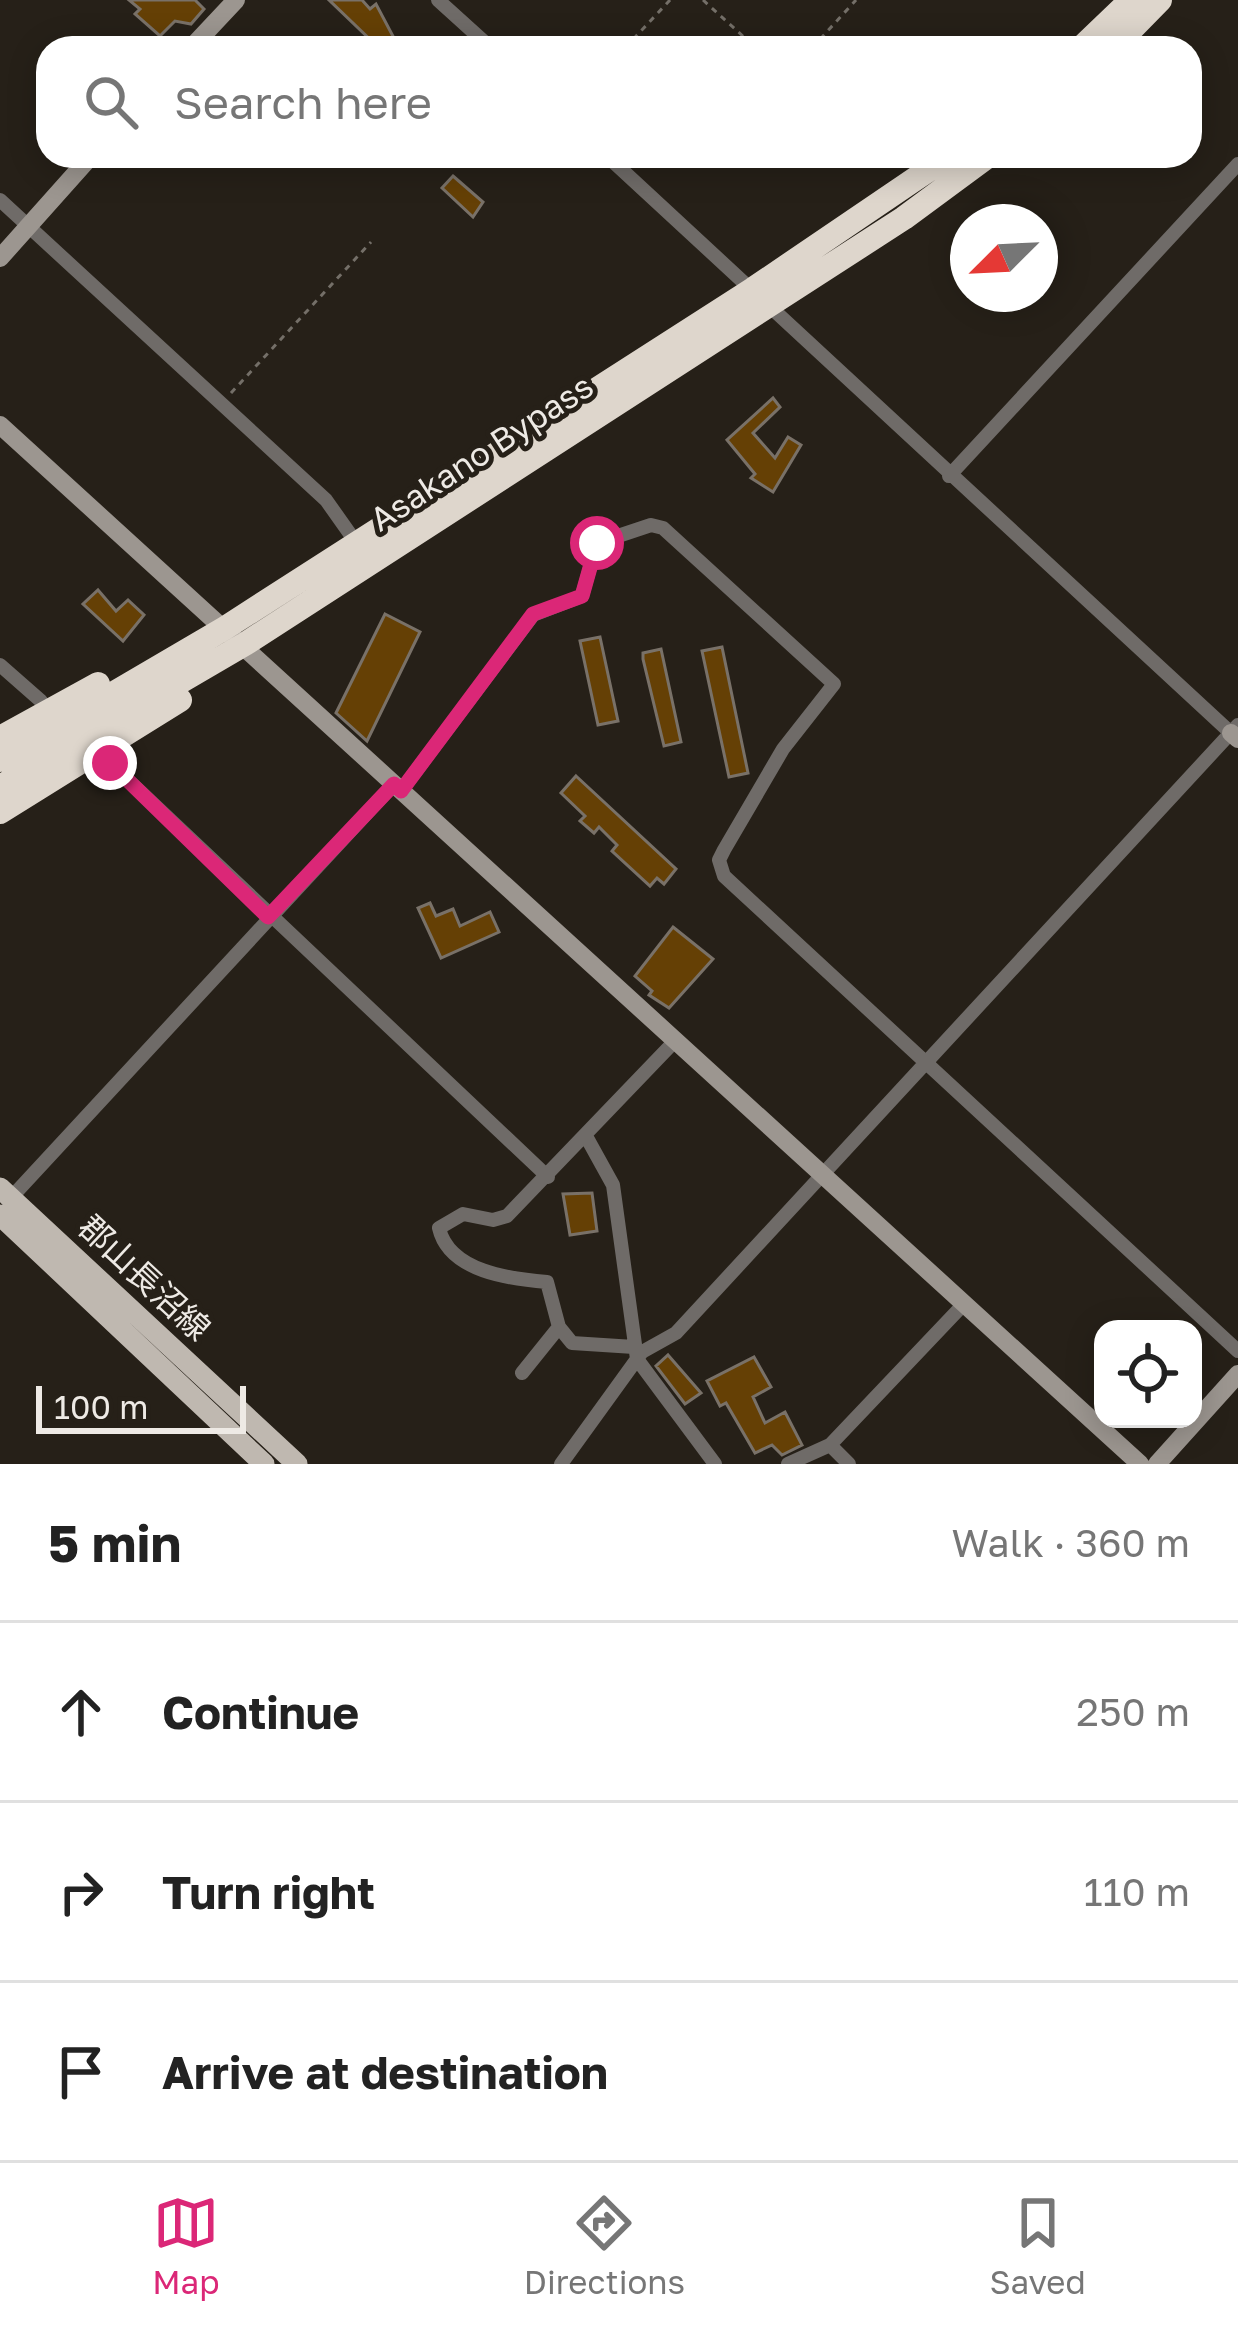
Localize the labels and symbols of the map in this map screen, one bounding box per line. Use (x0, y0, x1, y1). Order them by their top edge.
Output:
north arrow (950, 204, 1058, 312)
street label: Asakano Bypass (362, 366, 600, 538)
route start (570, 516, 624, 570)
route end (83, 736, 137, 790)
street label: 郡山長沼線 (71, 1206, 219, 1348)
scale bar (36, 1380, 246, 1433)

